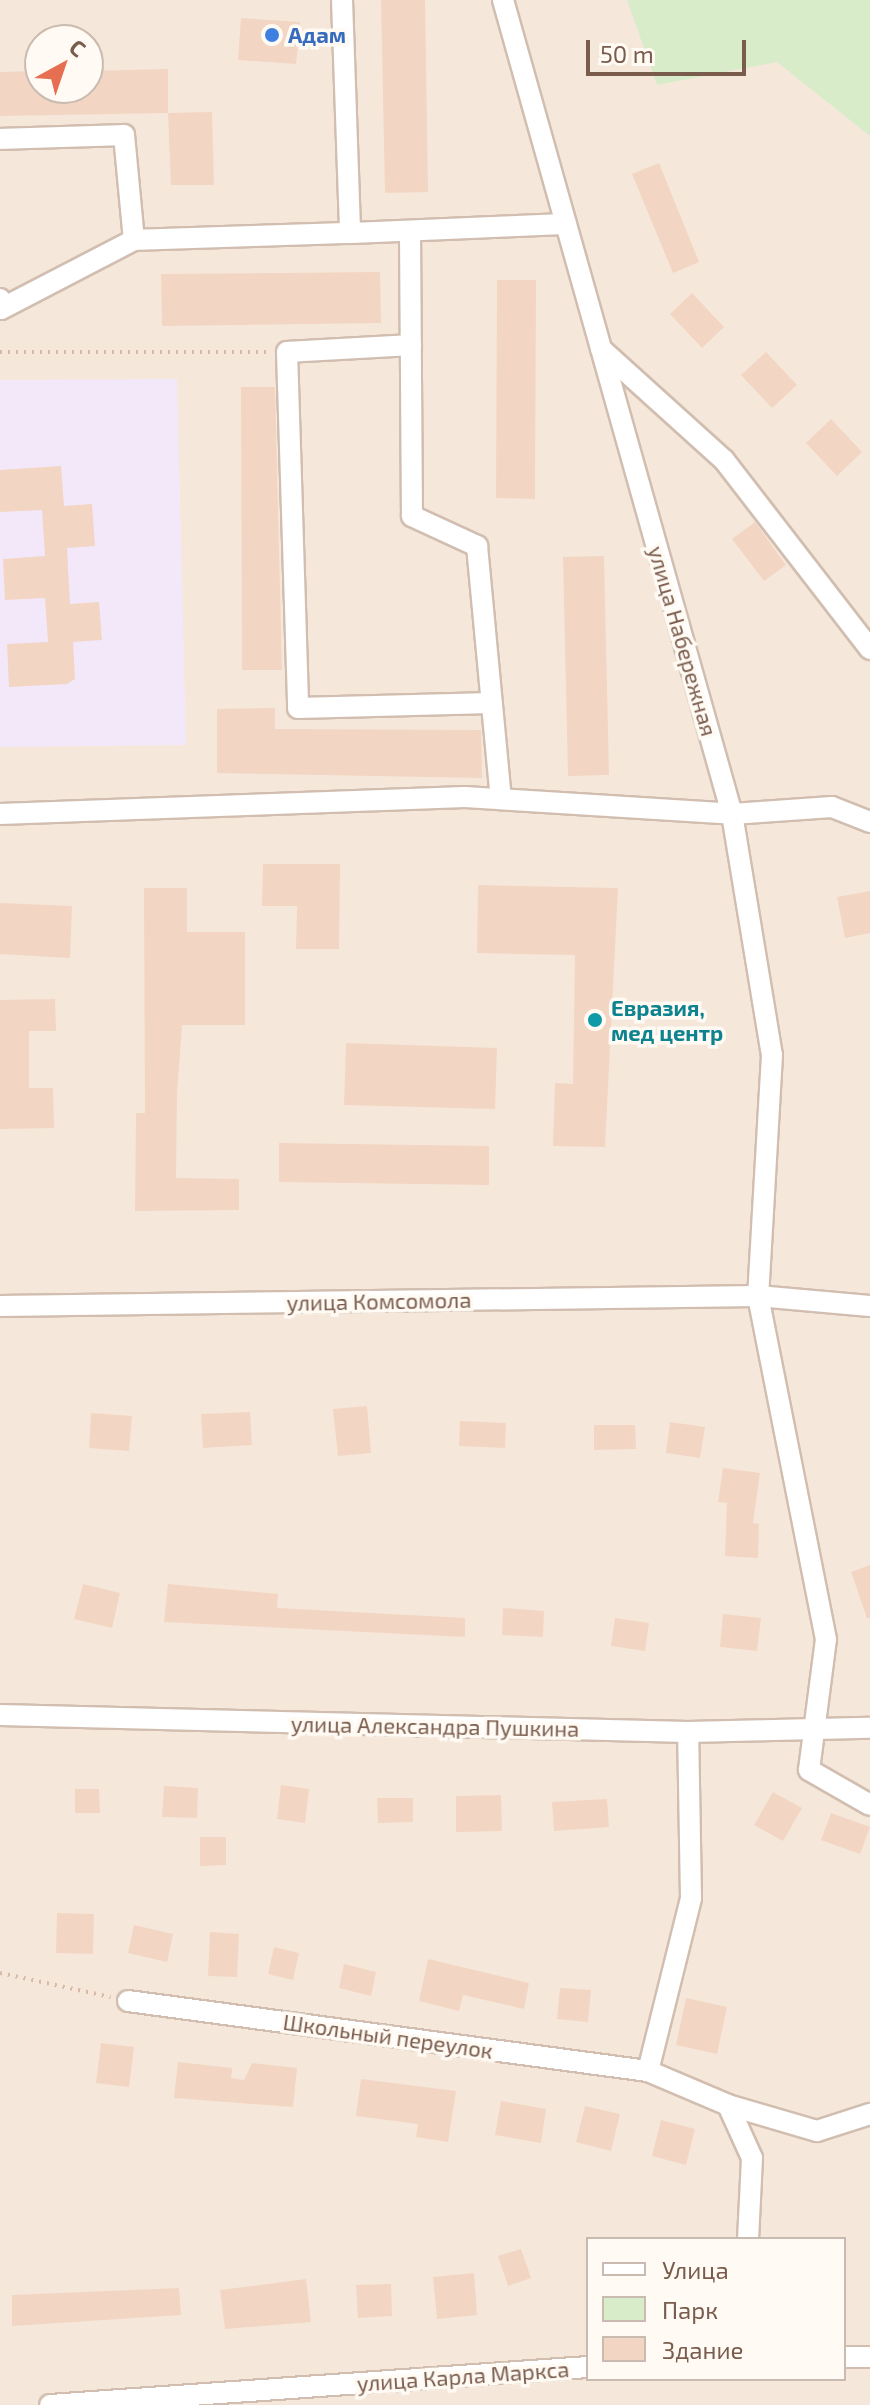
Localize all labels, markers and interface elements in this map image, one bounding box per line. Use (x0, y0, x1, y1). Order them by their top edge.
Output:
place label: Адам (288, 22, 346, 48)
north arrow (24, 24, 104, 104)
scale bar (590, 24, 750, 74)
marker: Адам (263, 26, 281, 44)
text: С (65, 33, 91, 61)
text: 50 m (600, 39, 654, 68)
street label: улица Набережная (643, 543, 723, 739)
place label: Евразия, мед центр (611, 994, 723, 1046)
marker: Евразия, мед центр (586, 1011, 604, 1029)
street label: улица Комсомола (286, 1286, 472, 1316)
street label: улица Александра Пушкина (291, 1710, 579, 1742)
street label: Школьный переулок (281, 2008, 495, 2064)
legend (586, 2237, 846, 2381)
text: Улица (662, 2255, 729, 2284)
text: Парк (662, 2295, 718, 2324)
text: Здание (662, 2335, 744, 2364)
street label: улица Карла Маркса (356, 2355, 570, 2397)

